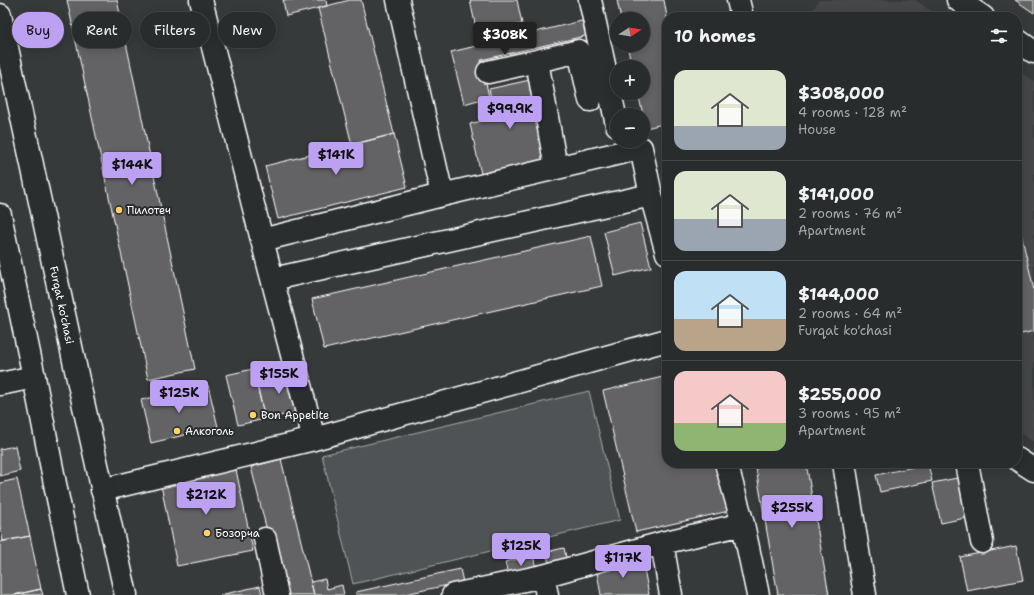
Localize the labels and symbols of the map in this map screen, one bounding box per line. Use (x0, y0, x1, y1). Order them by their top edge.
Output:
north arrow (610, 12, 650, 52)
pin: $308K (477, 22, 533, 56)
pin: $99.9K (477, 96, 543, 130)
pin: $141K (308, 142, 364, 176)
pin: $144K (104, 152, 160, 186)
place label: Пилотеч (127, 203, 171, 218)
marker: Пилотеч (114, 205, 124, 215)
street label: Furqat ko'chasi (46, 265, 77, 346)
pin: $155K (251, 361, 307, 395)
pin: $125K (151, 380, 207, 414)
place label: Bon Appetite (261, 408, 329, 423)
marker: Bon Appetite (248, 410, 258, 420)
place label: Алкоголь (185, 424, 234, 439)
marker: Алкоголь (172, 426, 182, 436)
pin: $212K (178, 482, 234, 516)
pin: $255K (764, 495, 820, 529)
place label: Бозорча (215, 526, 260, 541)
marker: Бозорча (202, 528, 212, 538)
pin: $125K (493, 533, 549, 567)
pin: $117K (595, 545, 651, 579)

